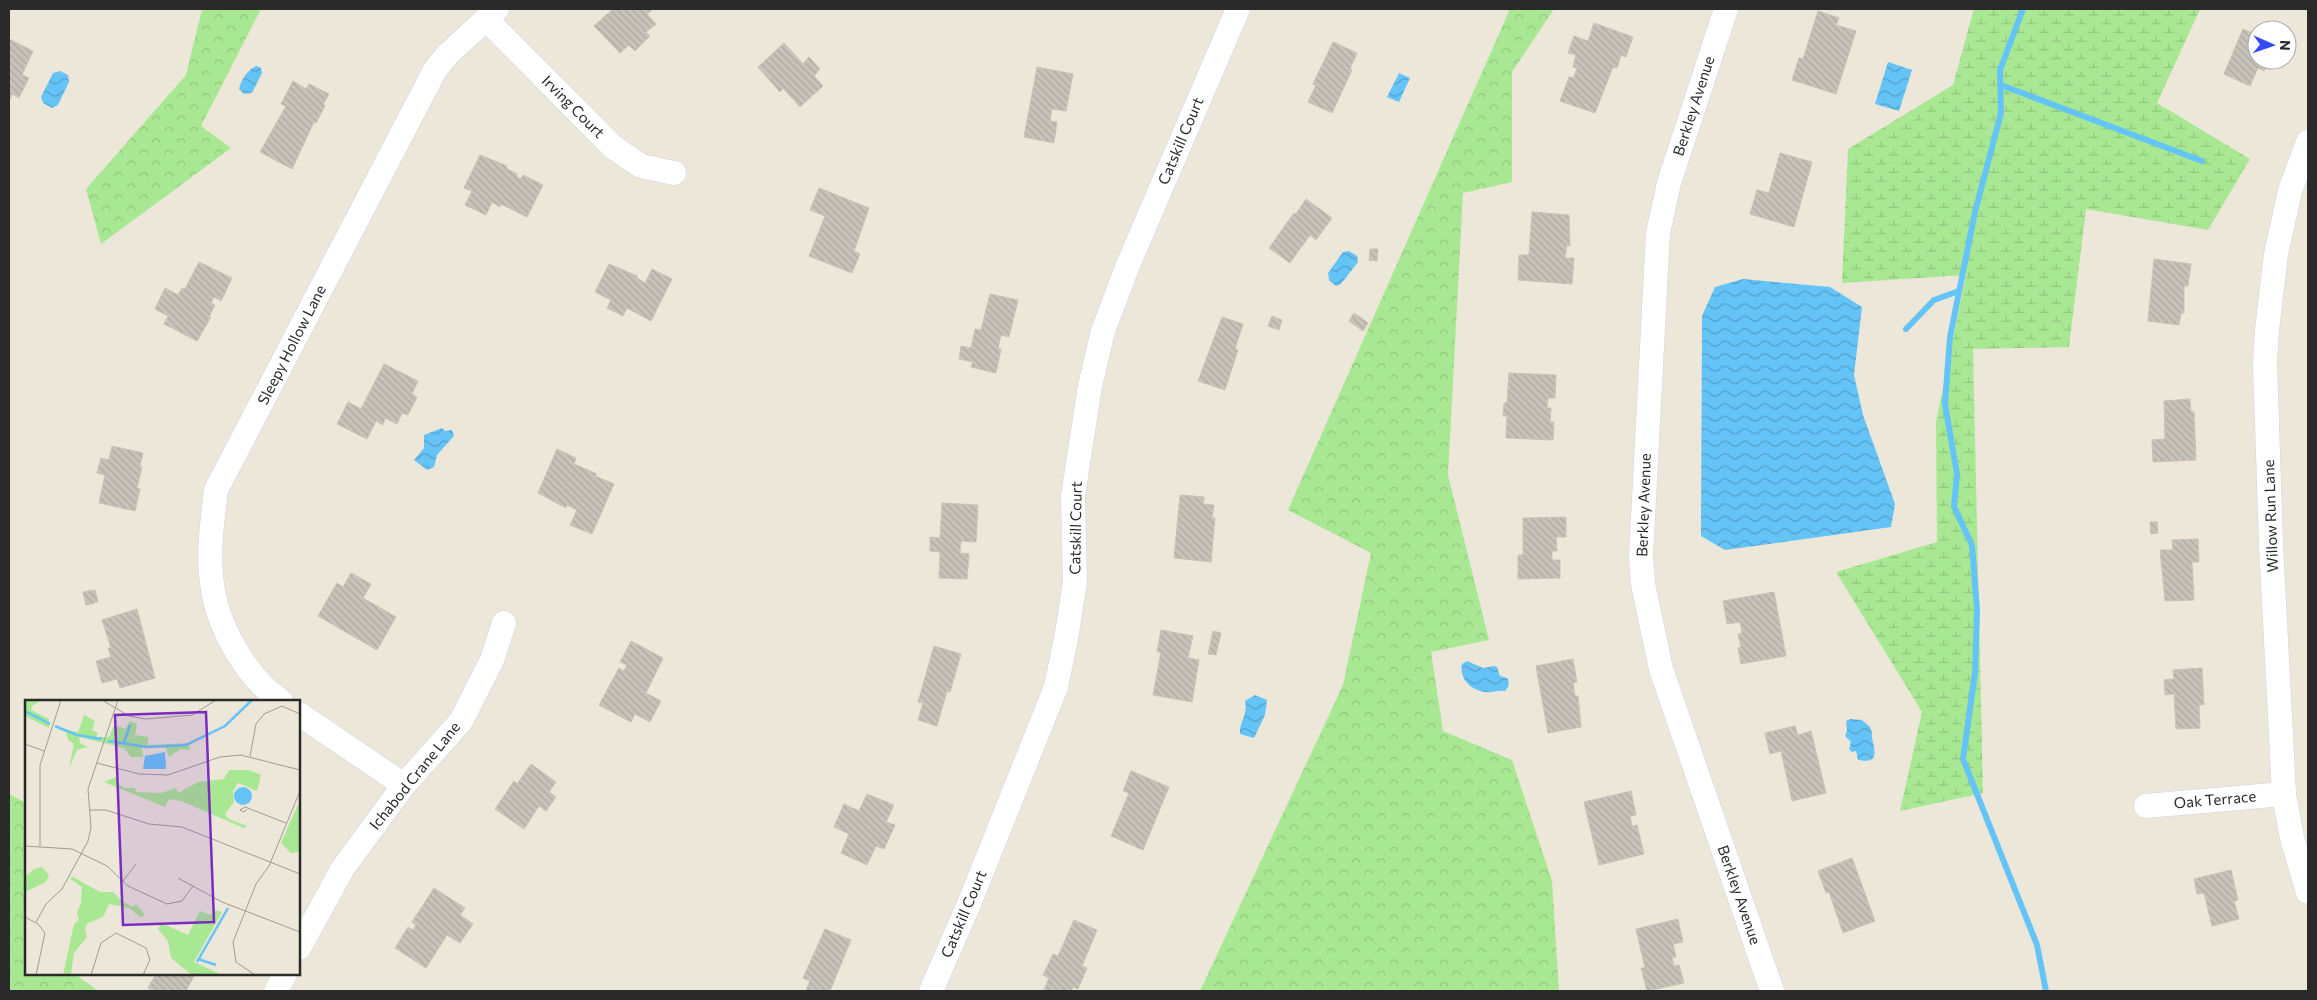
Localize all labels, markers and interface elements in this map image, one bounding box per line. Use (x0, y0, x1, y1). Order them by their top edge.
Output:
north arrow (2247, 20, 2297, 70)
text: N (2277, 40, 2294, 51)
street label: Berkley Avenue (1668, 53, 1718, 158)
street label: Irving Court (539, 71, 609, 141)
street label: Catskill Court (1154, 94, 1207, 187)
street label: Sleepy Hollow Lane (253, 282, 329, 407)
street label: Berkley Avenue (1632, 453, 1654, 557)
street label: Willow Run Lane (2259, 459, 2281, 573)
street label: Catskill Court (1065, 481, 1085, 575)
inset map (25, 700, 300, 975)
street label: Ichabod Crane Lane (365, 718, 463, 833)
street label: Oak Terrace (2173, 786, 2257, 812)
street label: Berkley Avenue (1715, 843, 1765, 947)
street label: Catskill Court (937, 867, 990, 960)

